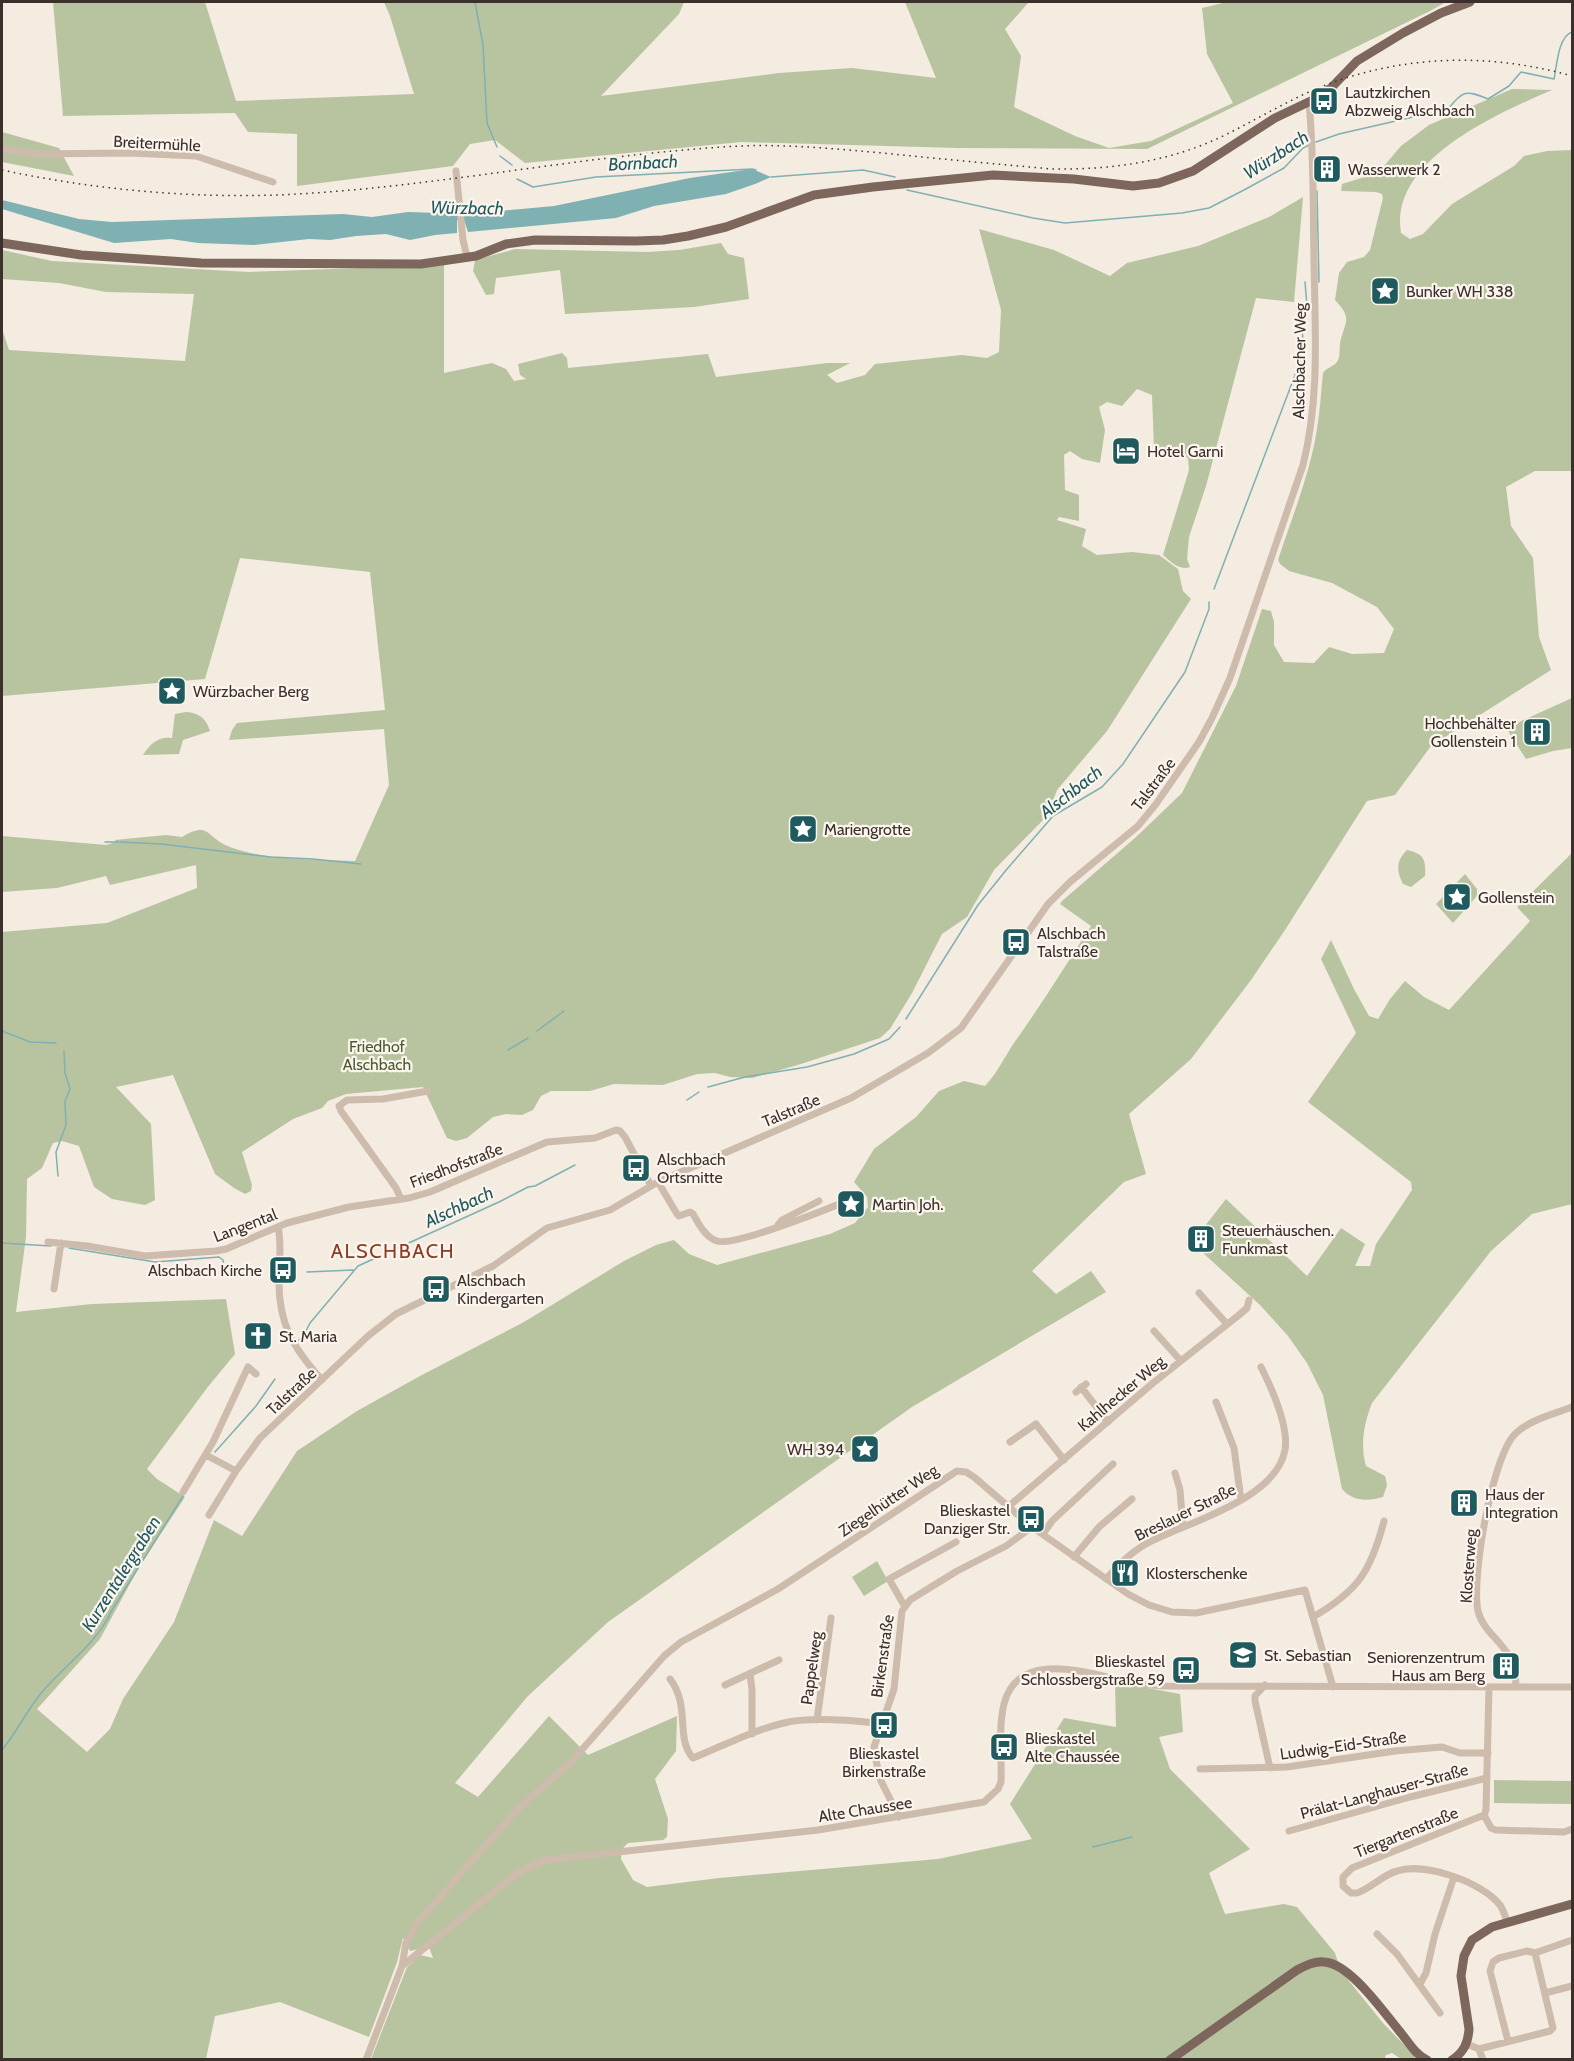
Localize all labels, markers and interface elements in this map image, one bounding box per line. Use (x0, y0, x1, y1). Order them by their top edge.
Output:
place label: Lautzkirchen Abzweig Alschbach (1345, 83, 1474, 120)
bus stop icon: Lautzkirchen Abzweig Alschbach (1308, 85, 1340, 117)
water label: Würzbach (1239, 126, 1313, 184)
street label: Breitermühle (113, 132, 201, 155)
water label: Bornbach (608, 150, 678, 176)
building icon: Wasserwerk 2 (1311, 153, 1343, 185)
place label: Wasserwerk 2 (1348, 160, 1441, 179)
water label: Würzbach (430, 196, 504, 220)
place icon: Bunker WH 338 (1369, 275, 1401, 307)
place label: Bunker WH 338 (1406, 282, 1514, 301)
street label: Alschbacher Weg (1289, 302, 1310, 419)
hotel icon: Hotel Garni (1110, 435, 1142, 467)
place label: Hotel Garni (1147, 442, 1223, 461)
place icon: Würzbacher Berg (156, 675, 188, 707)
place label: Würzbacher Berg (193, 682, 310, 701)
place label: Hochbehälter Gollenstein 1 (1424, 714, 1517, 751)
building icon: Hochbehälter Gollenstein 1 (1521, 716, 1553, 748)
street label: Talstraße (1127, 754, 1179, 814)
water label: Alschbach (1034, 761, 1107, 824)
place icon: Mariengrotte (787, 813, 819, 845)
place label: Mariengrotte (824, 820, 911, 839)
place icon: Gollenstein (1441, 881, 1473, 913)
place label: Gollenstein (1478, 888, 1555, 907)
place label: Alschbach Talstraße (1037, 924, 1106, 961)
bus stop icon: Alschbach Talstraße (1000, 926, 1032, 958)
park label: Friedhof Alschbach (343, 1037, 411, 1074)
street label: Talstraße (759, 1090, 823, 1131)
street label: Friedhofstraße (407, 1139, 505, 1192)
place label: Alschbach Ortsmitte (657, 1150, 726, 1187)
bus stop icon: Alschbach Ortsmitte (620, 1152, 652, 1184)
water label: Alschbach (420, 1181, 497, 1233)
place icon: Martin Joh. (835, 1188, 867, 1220)
place label: Martin Joh. (872, 1195, 944, 1214)
street label: Langental (211, 1205, 280, 1246)
place label: Steuerhäuschen. Funkmast (1222, 1221, 1334, 1258)
building icon: Steuerhäuschen. Funkmast (1185, 1223, 1217, 1255)
district label: ALSCHBACH (331, 1239, 455, 1263)
bus stop icon: Alschbach Kirche (267, 1254, 299, 1286)
place label: Alschbach Kirche (148, 1261, 262, 1280)
place label: Alschbach Kindergarten (457, 1271, 544, 1308)
bus stop icon: Alschbach Kindergarten (420, 1273, 452, 1305)
church icon: St. Maria (242, 1320, 274, 1352)
place label: St. Maria (279, 1327, 337, 1346)
street label: Kahlhecker Weg (1074, 1351, 1169, 1435)
street label: Talstraße (263, 1364, 320, 1419)
place icon: WH 394 (849, 1433, 881, 1465)
place label: WH 394 (787, 1440, 844, 1459)
street label: Ziegelhütter Weg (835, 1460, 942, 1541)
street label: Breslauer Straße (1131, 1480, 1239, 1545)
place label: Haus der Integration (1485, 1485, 1558, 1522)
building icon: Haus der Integration (1448, 1487, 1480, 1519)
place label: Blieskastel Danziger Str. (924, 1501, 1010, 1538)
bus stop icon: Blieskastel Danziger Str. (1015, 1503, 1047, 1535)
water label: Kurzentalergraben (77, 1512, 165, 1636)
street label: Klosterweg (1456, 1527, 1481, 1604)
restaurant icon: Klosterschenke (1109, 1557, 1141, 1589)
place label: Klosterschenke (1146, 1564, 1247, 1583)
street label: Birkenstraße (867, 1613, 898, 1699)
street label: Pappelweg (797, 1629, 826, 1706)
school or university icon: St. Sebastian (1227, 1639, 1259, 1671)
place label: St. Sebastian (1264, 1646, 1352, 1665)
place label: Seniorenzentrum Haus am Berg (1367, 1648, 1486, 1685)
building icon: Seniorenzentrum Haus am Berg (1490, 1650, 1522, 1682)
place label: Blieskastel Schlossbergstraße 59 (1021, 1652, 1165, 1689)
bus stop icon: Blieskastel Schlossbergstraße 59 (1170, 1654, 1202, 1686)
bus stop icon: Blieskastel Birkenstraße (868, 1709, 900, 1741)
street label: Ludwig-Eid-Straße (1279, 1727, 1407, 1764)
place label: Blieskastel Alte Chaussée (1025, 1729, 1120, 1766)
bus stop icon: Blieskastel Alte Chaussée (988, 1731, 1020, 1763)
place label: Blieskastel Birkenstraße (842, 1744, 926, 1781)
street label: Prälat-Langhauser-Straße (1298, 1760, 1470, 1823)
street label: Alte Chaussee (817, 1793, 913, 1826)
street label: Tiergartenstraße (1352, 1803, 1461, 1862)

